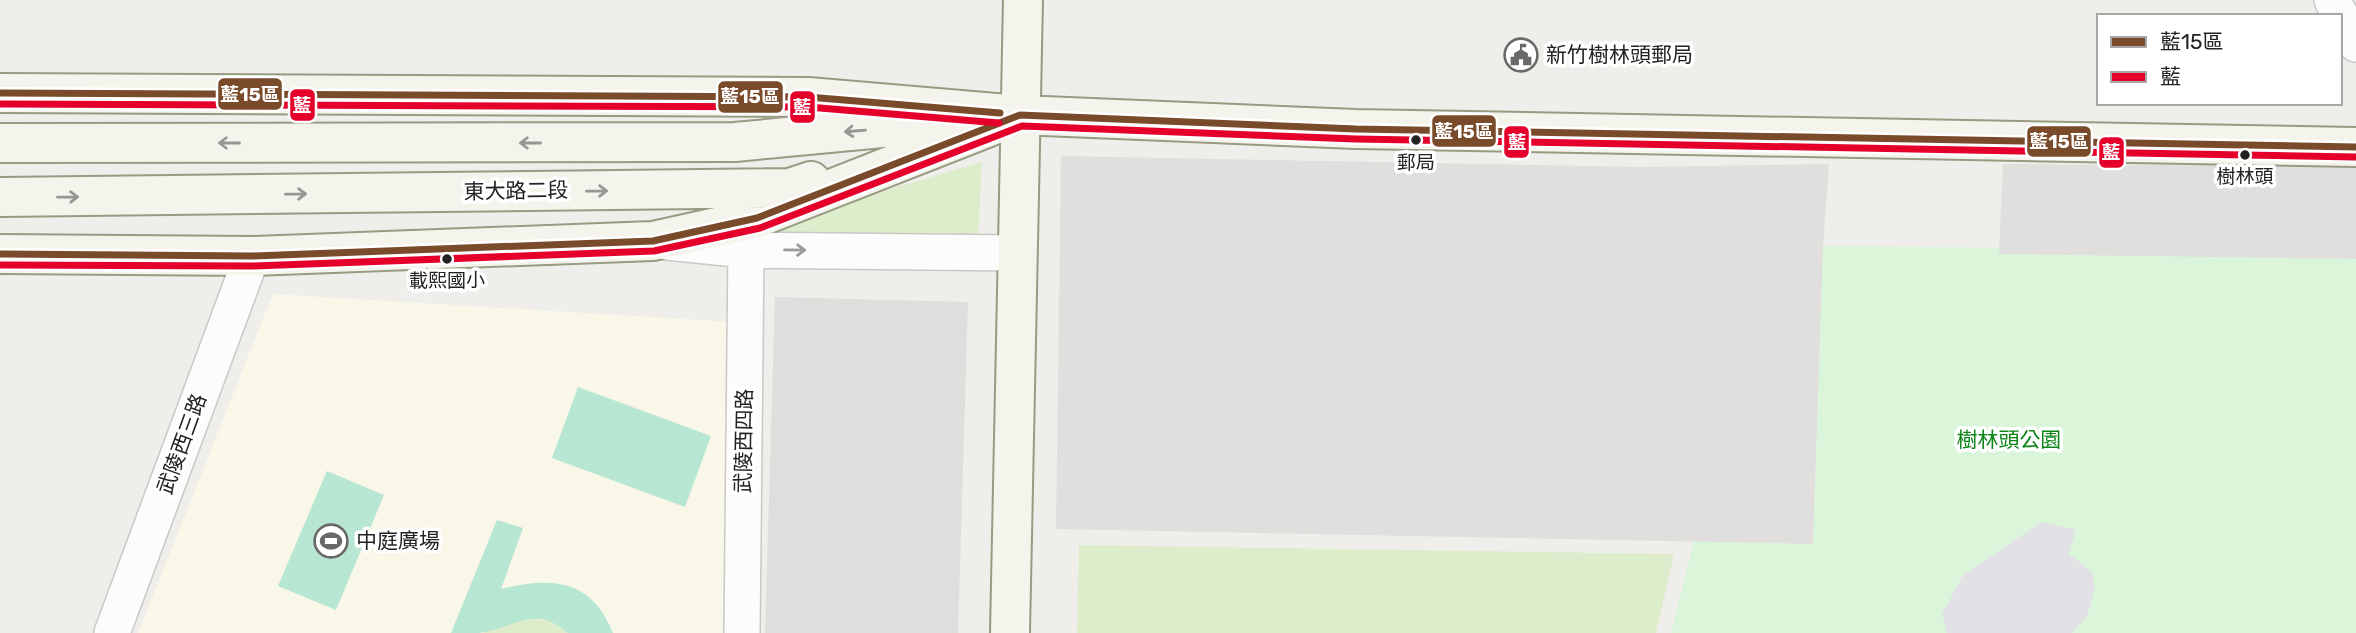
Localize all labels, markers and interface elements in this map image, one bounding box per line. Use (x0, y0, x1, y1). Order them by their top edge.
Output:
legend (2097, 14, 2342, 105)
text: 藍15區 (2160, 29, 2223, 54)
public building icon: 新竹樹林頭郵局 (1502, 36, 1540, 74)
place label: 新竹樹林頭郵局 (1546, 42, 1693, 67)
text: 藍 (2160, 64, 2181, 89)
line badge: 藍15區 (217, 77, 283, 111)
line badge: 藍15區 (717, 80, 784, 114)
text: 藍15區 (220, 83, 280, 106)
text: 藍15區 (720, 85, 780, 108)
line badge: 藍 (289, 88, 316, 122)
line badge: 藍 (789, 90, 816, 124)
text: 藍 (292, 94, 312, 117)
text: 藍 (792, 96, 812, 119)
line badge: 藍15區 (1431, 114, 1497, 148)
text: 藍15區 (1434, 120, 1494, 143)
one-way arrow (844, 125, 866, 138)
line badge: 藍 (1503, 125, 1530, 159)
line badge: 藍15區 (2026, 125, 2092, 158)
text: 藍15區 (2029, 130, 2089, 153)
text: 藍 (1507, 131, 1527, 154)
marker: 郵局 (1409, 133, 1423, 147)
one-way arrow (217, 136, 240, 150)
one-way arrow (518, 136, 541, 150)
line badge: 藍 (2098, 136, 2125, 169)
text: 藍 (2101, 141, 2121, 164)
marker: 樹林頭 (2238, 148, 2252, 162)
place label: 郵局 (1397, 151, 1435, 174)
place label: 樹林頭 (2216, 165, 2274, 188)
street label: 東大路二段 (463, 177, 569, 204)
one-way arrow (585, 184, 608, 197)
one-way arrow (284, 187, 307, 201)
one-way arrow (56, 190, 79, 203)
one-way arrow (783, 244, 806, 257)
marker: 載熙國小 (440, 252, 454, 266)
place label: 載熙國小 (409, 269, 485, 292)
street label: 武陵西四路 (730, 388, 757, 494)
street label: 武陵西三路 (152, 390, 211, 497)
park label: 樹林頭公園 (1957, 427, 2062, 452)
sports icon: 中庭廣場 (312, 522, 350, 560)
place label: 中庭廣場 (356, 528, 440, 553)

